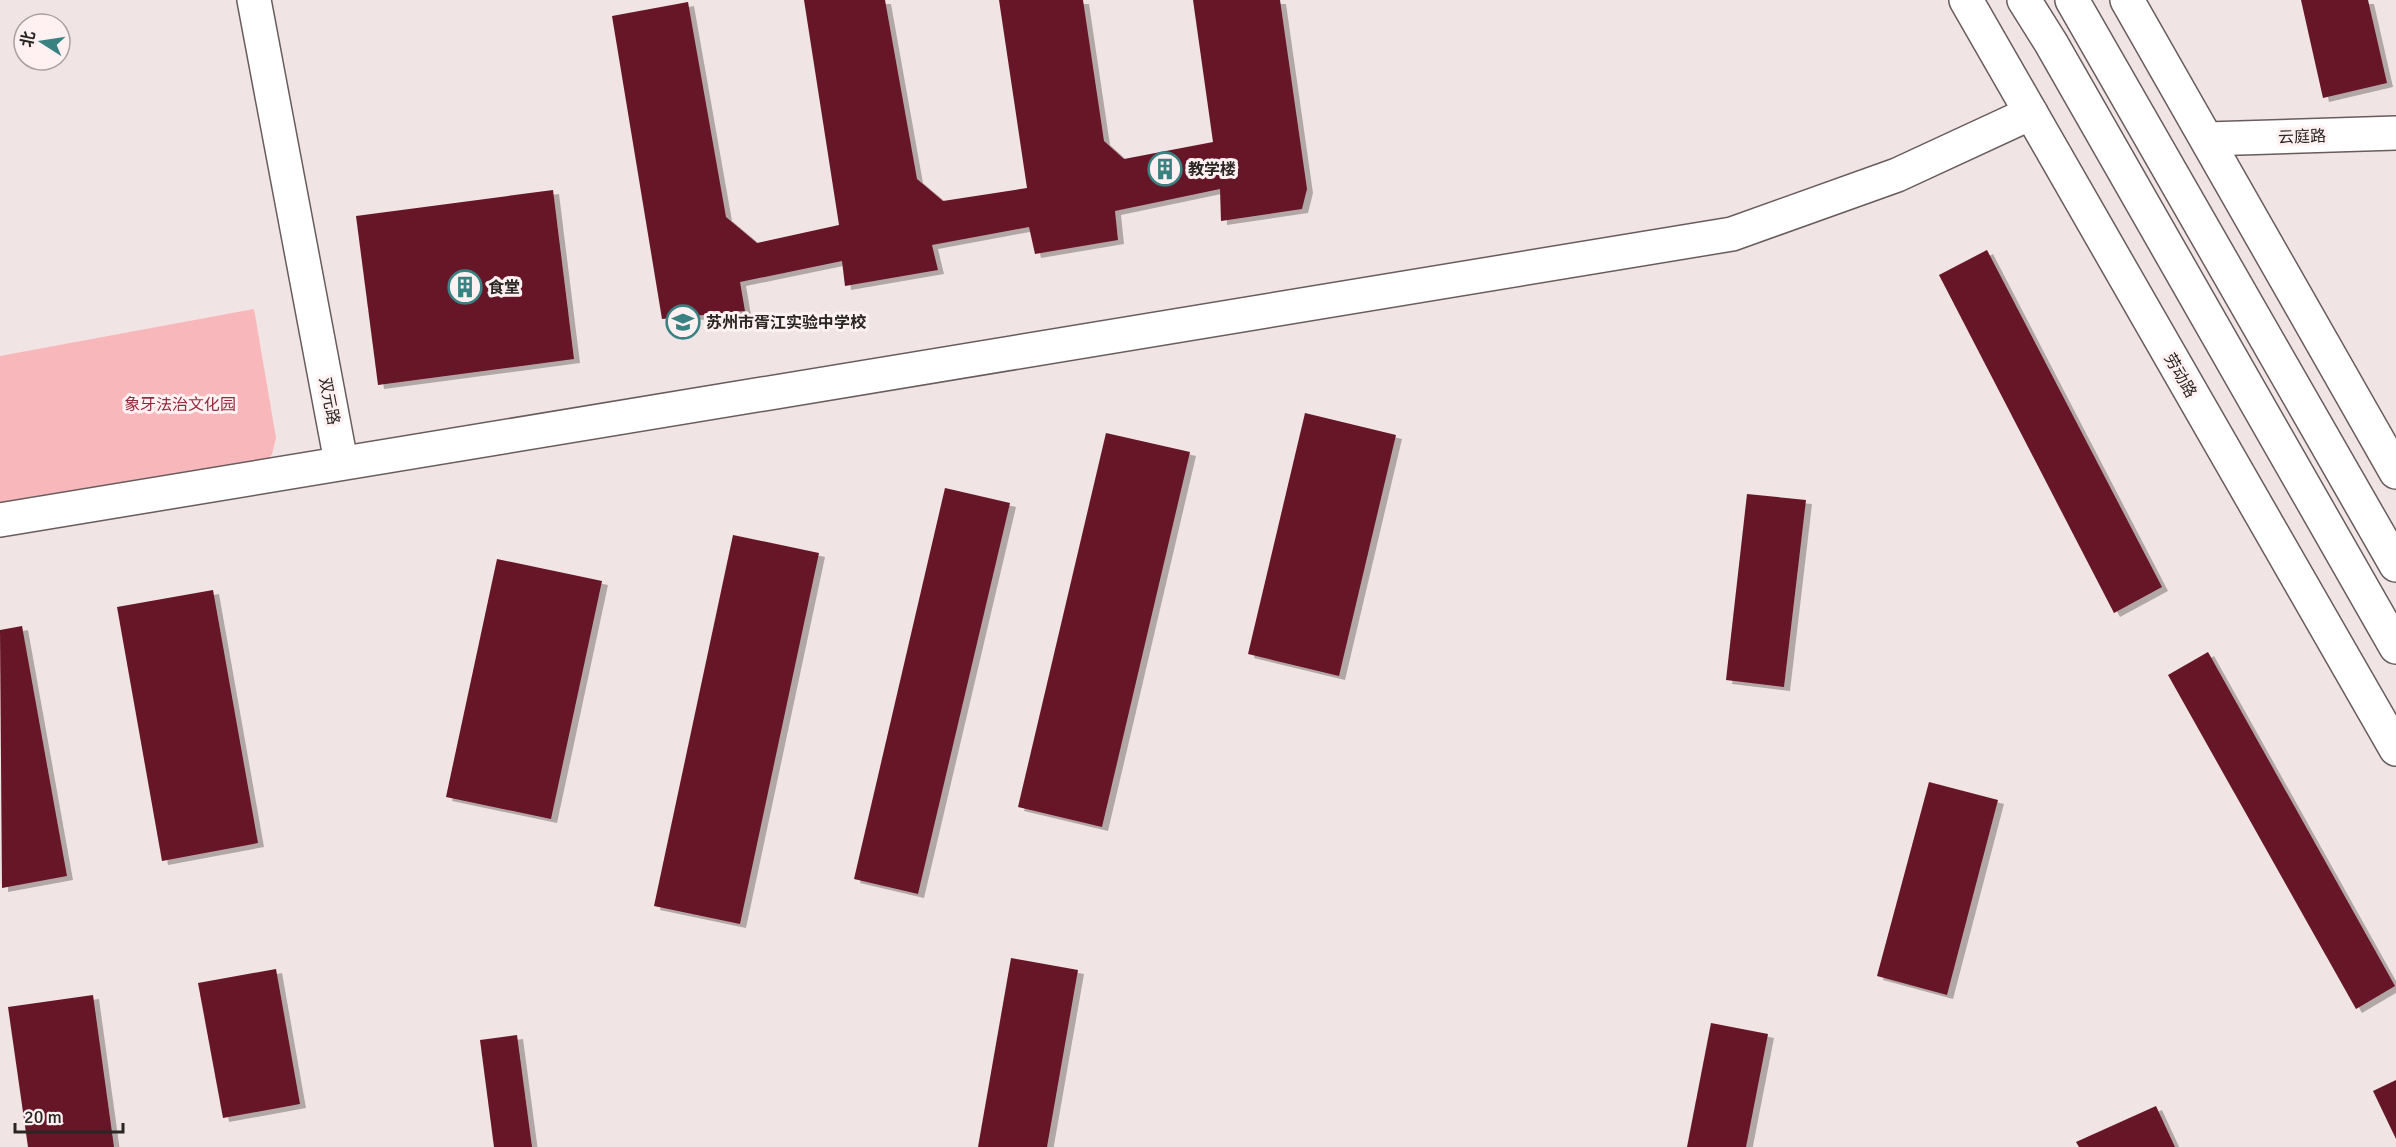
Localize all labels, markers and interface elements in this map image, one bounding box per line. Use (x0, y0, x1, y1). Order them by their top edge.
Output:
north arrow (12, 12, 72, 72)
text: 北 (17, 29, 40, 49)
street label: 云庭路 (2278, 126, 2326, 148)
building icon: 教学楼 (1147, 151, 1183, 187)
place label: 教学楼 (1188, 160, 1236, 180)
building icon: 食堂 (447, 269, 483, 305)
place label: 食堂 (488, 278, 520, 298)
school or university icon: 苏州市胥江实验中学校 (665, 304, 701, 340)
place label: 苏州市胥江实验中学校 (706, 313, 867, 333)
street label: 劳动路 (2159, 350, 2201, 401)
street label: 双元路 (315, 376, 343, 427)
park label: 象牙法治文化园 (124, 395, 236, 415)
scale bar (15, 1096, 123, 1134)
text: 20 m (24, 1106, 62, 1128)

